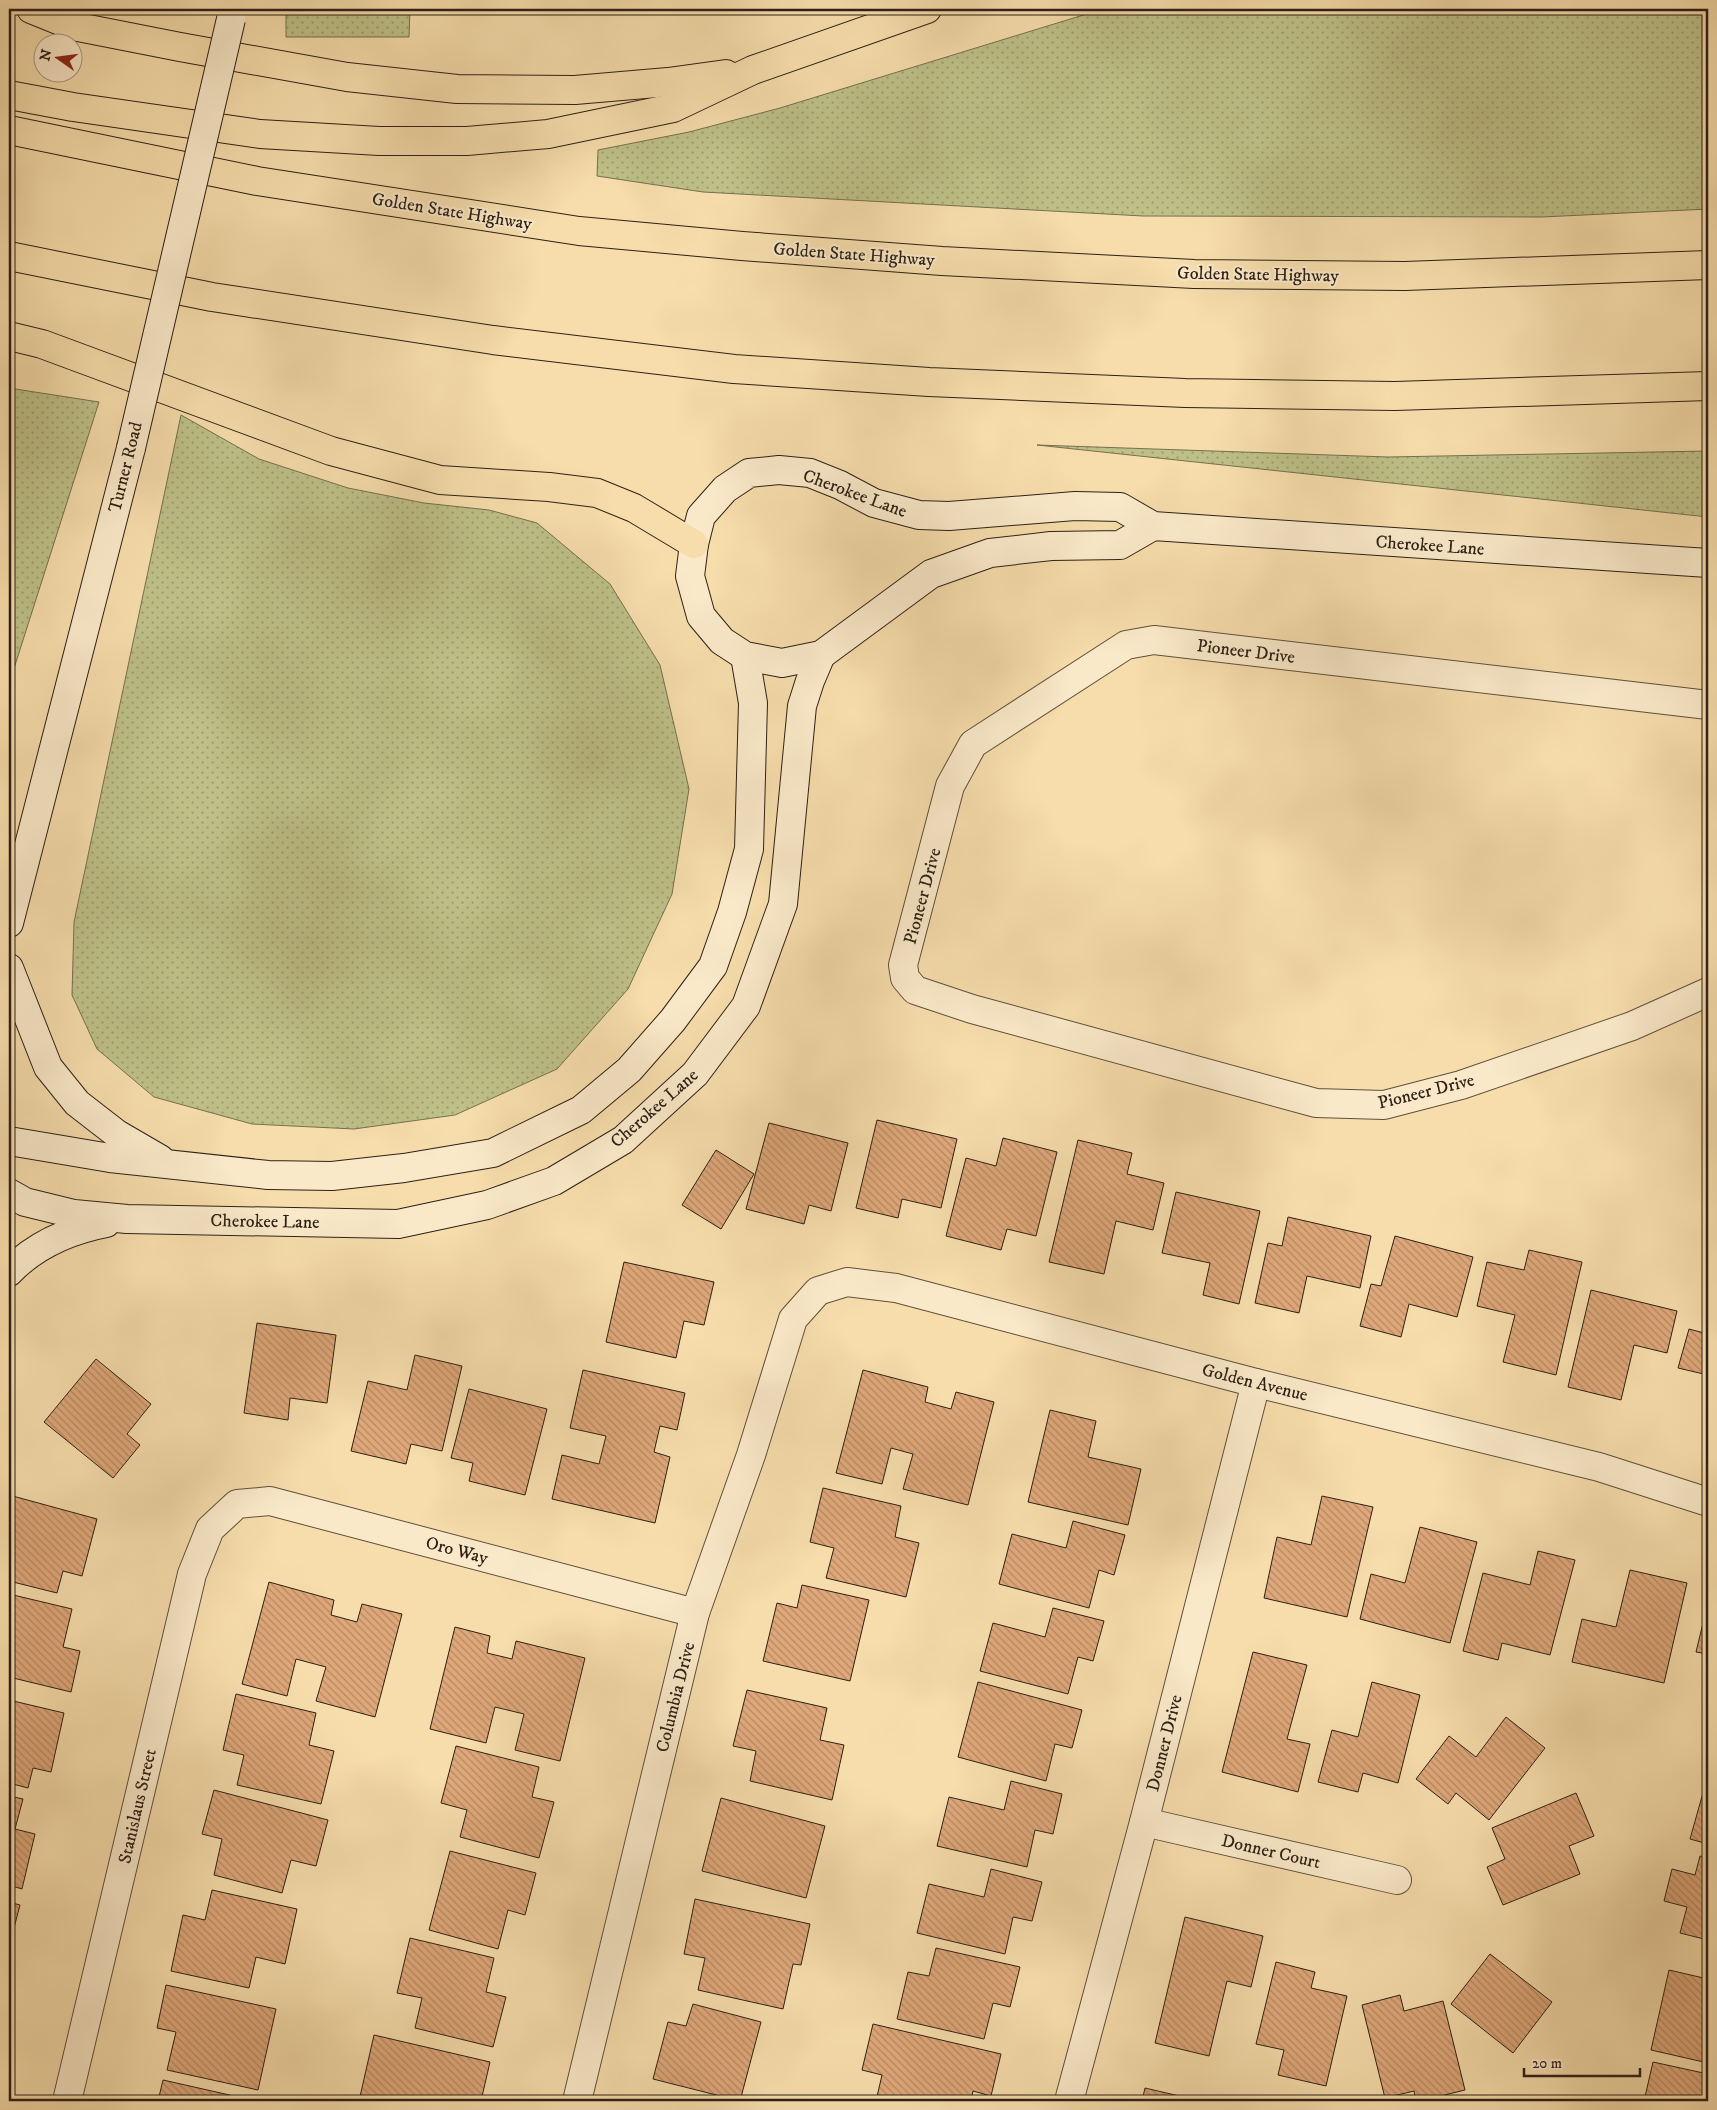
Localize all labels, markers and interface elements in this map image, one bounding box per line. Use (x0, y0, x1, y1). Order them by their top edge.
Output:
north arrow (32, 32, 82, 82)
text: N (36, 47, 57, 63)
street label: Golden State Highway (370, 188, 534, 236)
street label: Golden State Highway (772, 238, 936, 272)
street label: Golden State Highway (1177, 263, 1339, 287)
street label: Turner Road (104, 420, 148, 515)
street label: Cherokee Lane (800, 465, 910, 523)
street label: Cherokee Lane (1375, 531, 1485, 561)
street label: Pioneer Drive (1196, 635, 1296, 669)
street label: Pioneer Drive (900, 846, 946, 947)
street label: Cherokee Lane (606, 1065, 703, 1153)
street label: Pioneer Drive (1376, 1069, 1477, 1115)
street label: Cherokee Lane (210, 1210, 320, 1234)
street label: Golden Avenue (1200, 1359, 1310, 1407)
street label: Oro Way (423, 1532, 491, 1570)
street label: Columbia Drive (652, 1640, 700, 1755)
street label: Donner Drive (1142, 1693, 1188, 1794)
street label: Stanislaus Street (114, 1746, 162, 1866)
street label: Donner Court (1219, 1830, 1323, 1874)
scale bar (1524, 2045, 1641, 2077)
text: 20 m (1532, 2054, 1562, 2073)

